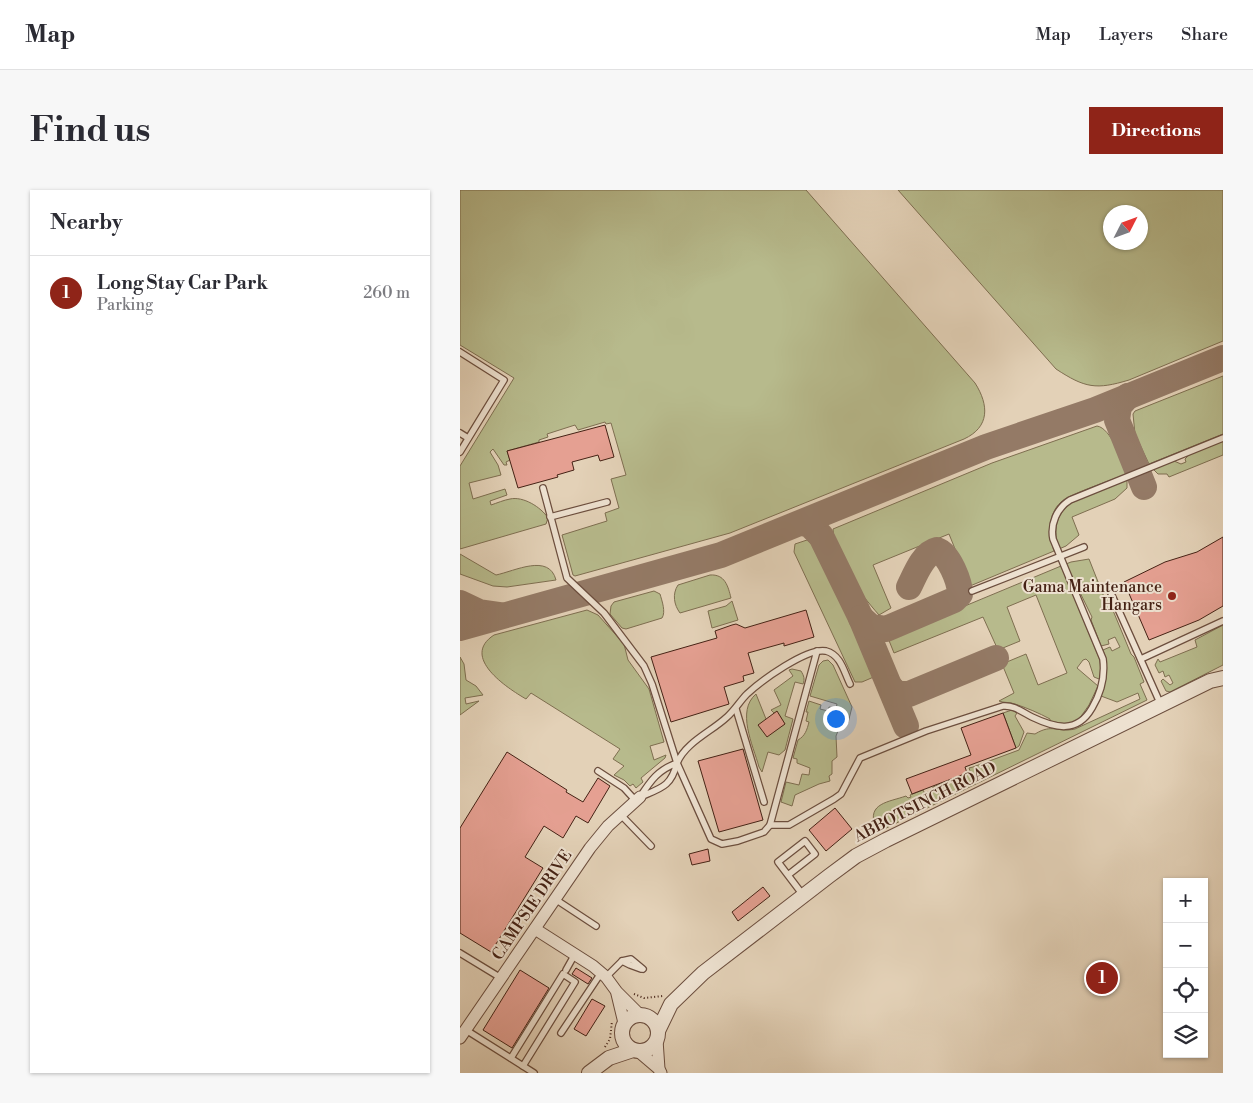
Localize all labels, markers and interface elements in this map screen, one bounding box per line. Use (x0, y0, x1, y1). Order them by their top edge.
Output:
text: Map (25, 20, 75, 50)
text: Map (1036, 23, 1071, 46)
text: Layers (1099, 23, 1153, 46)
text: Share (1181, 23, 1228, 46)
button: Directions (1089, 107, 1223, 154)
text: Find us (30, 109, 150, 152)
north arrow (1103, 205, 1148, 250)
text: Nearby (50, 210, 123, 236)
text: Long Stay Car Park (97, 271, 268, 295)
text: 1 (62, 283, 70, 303)
text: 260 m (363, 283, 410, 303)
text: Parking (97, 295, 153, 315)
place label: Gama Maintenance Hangars (1023, 577, 1162, 615)
marker: Gama Maintenance Hangars (1166, 590, 1178, 602)
your location (823, 706, 849, 732)
street label: ABBOTSINCH ROAD (849, 757, 1000, 847)
street label: CAMPSIE DRIVE (488, 846, 576, 964)
map controls (1163, 878, 1208, 1058)
button: + (1163, 878, 1208, 923)
button: − (1163, 923, 1208, 968)
pin: 1 (1086, 959, 1118, 997)
button: locate (1163, 968, 1208, 1013)
button: layers (1163, 1013, 1208, 1058)

